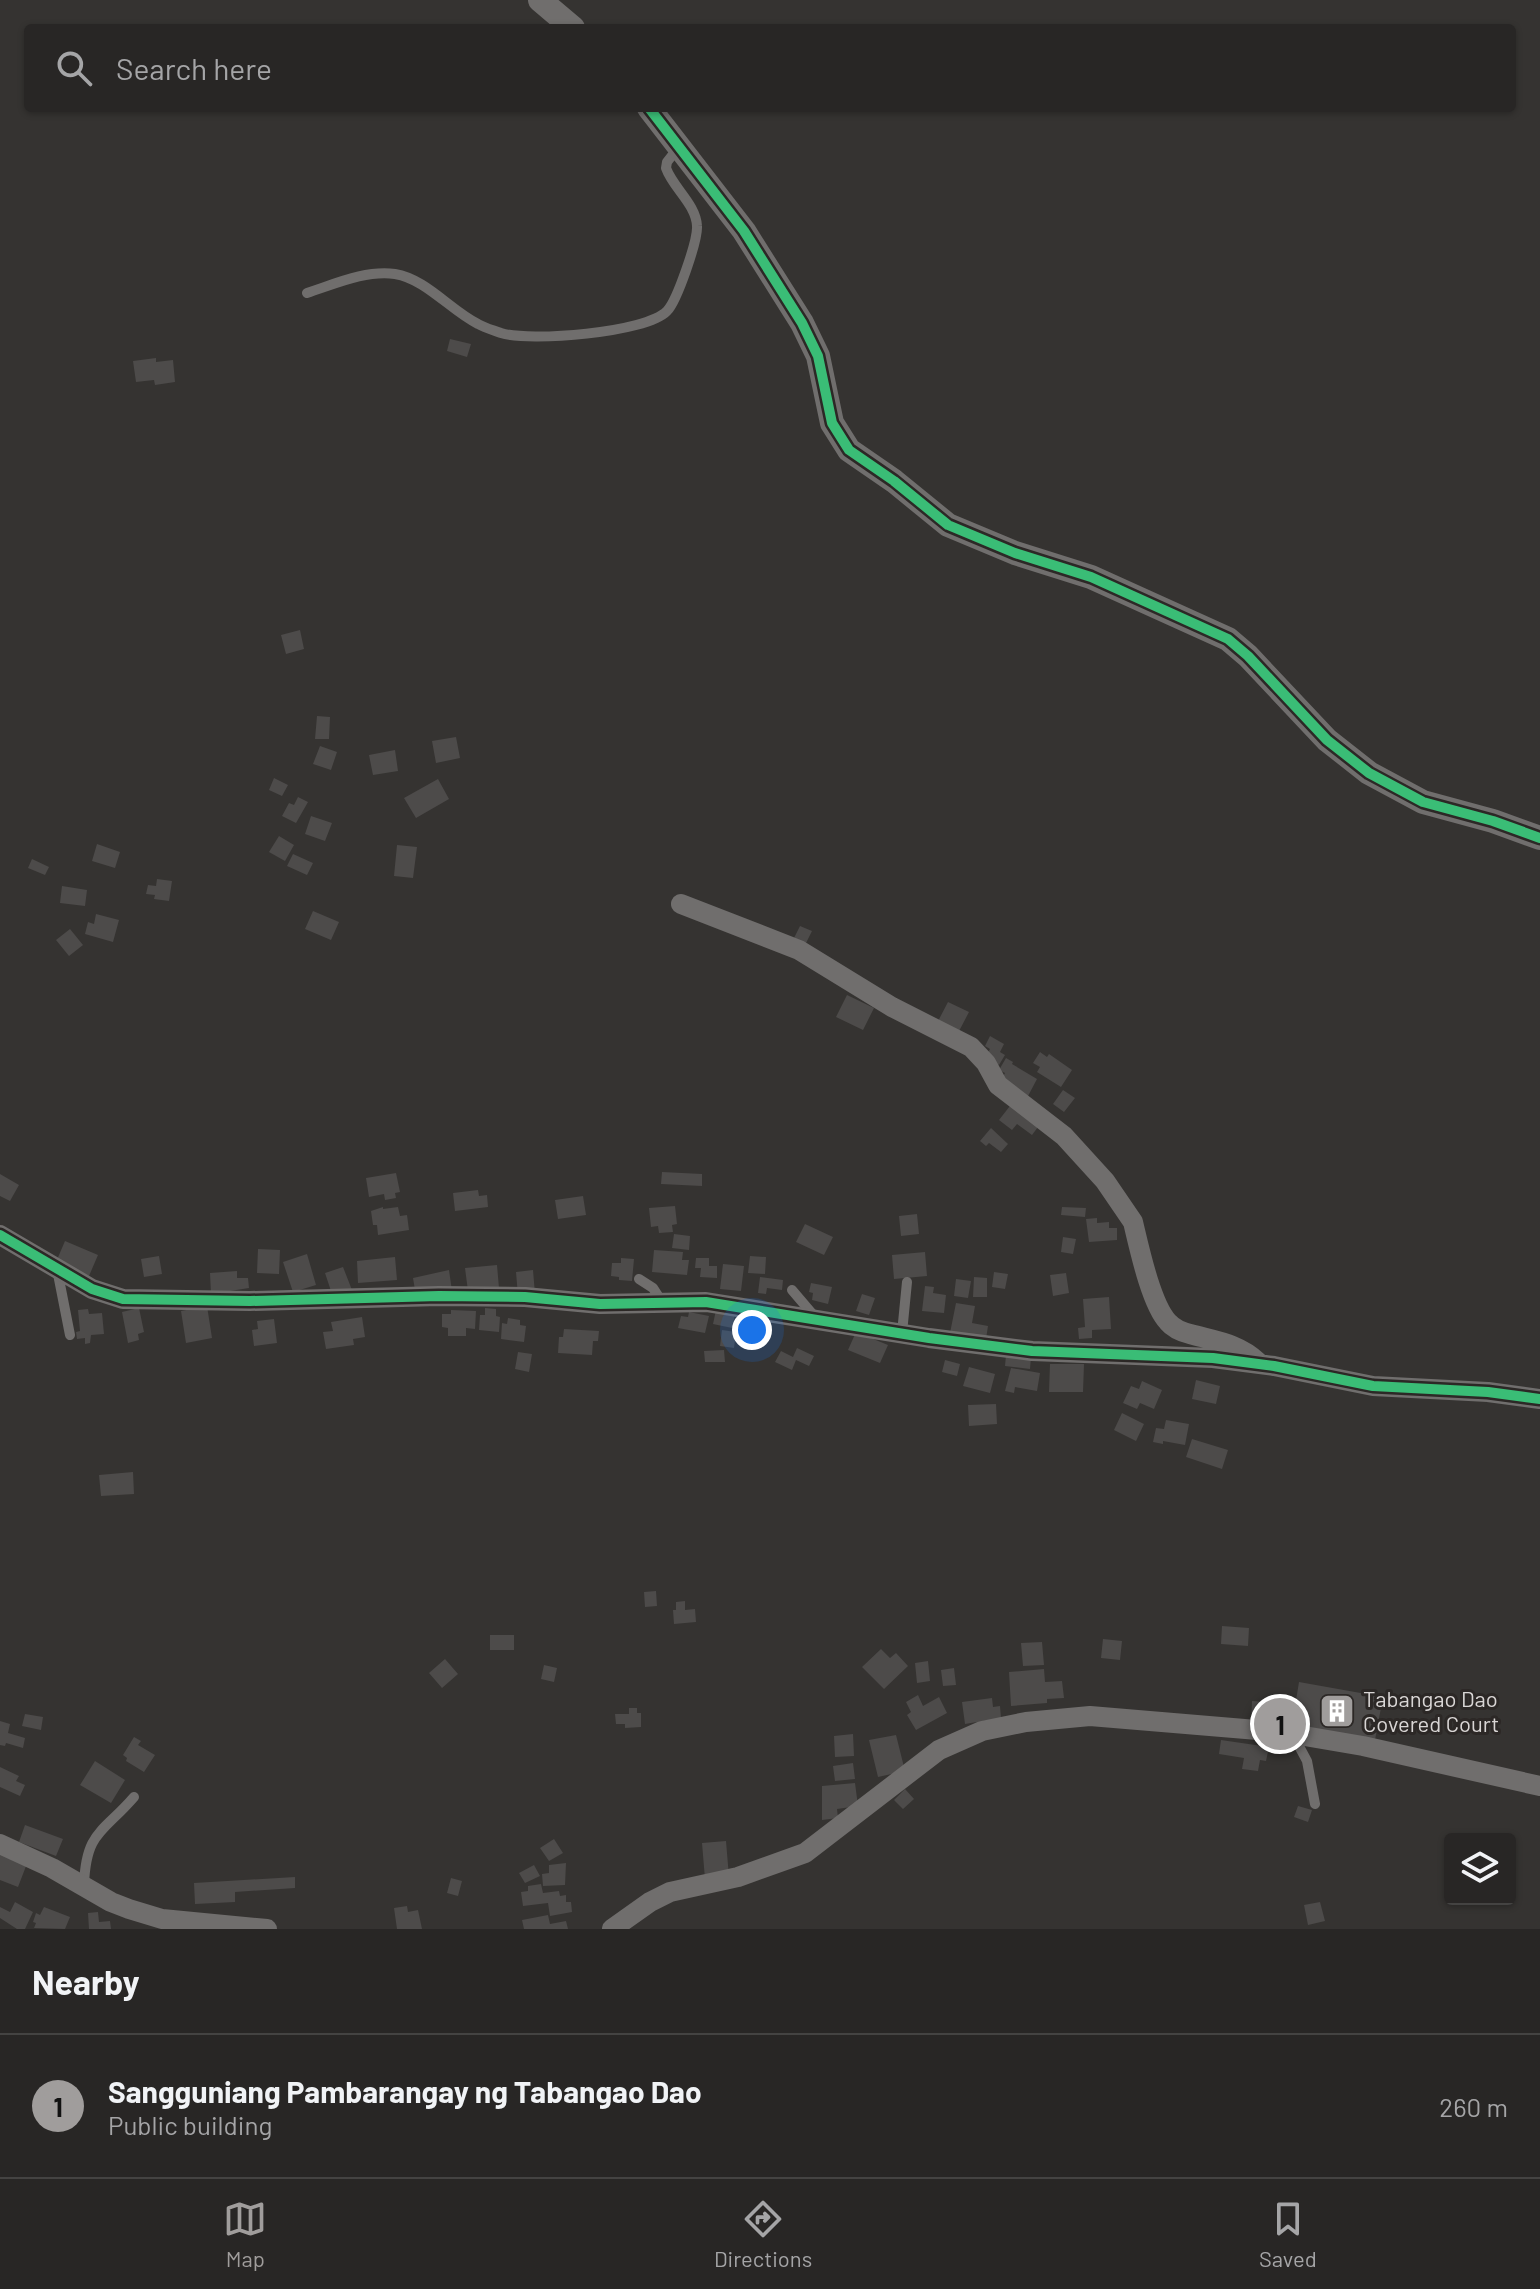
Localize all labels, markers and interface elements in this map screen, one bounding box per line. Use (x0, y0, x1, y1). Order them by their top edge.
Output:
search box (24, 24, 1516, 112)
icon: search (52, 46, 96, 90)
text: Search here (116, 50, 272, 86)
your location (732, 1310, 772, 1350)
place label: Tabangao Dao Covered Court (1363, 1685, 1499, 1736)
building icon: Tabangao Dao Covered Court (1318, 1692, 1356, 1730)
pin: 1 (1254, 1694, 1306, 1754)
map controls (1444, 1833, 1516, 1905)
button: layers (1444, 1833, 1516, 1905)
text: Nearby (32, 1961, 140, 2002)
text: Sangguniang Pambarangay ng Tabangao Dao (108, 2073, 702, 2109)
text: 1 (53, 2091, 63, 2122)
text: 260 m (1439, 2091, 1508, 2122)
text: Public building (108, 2109, 272, 2140)
tab: Map (223, 2197, 267, 2271)
tab: Directions (714, 2197, 812, 2271)
tab: Saved (1259, 2197, 1317, 2271)

